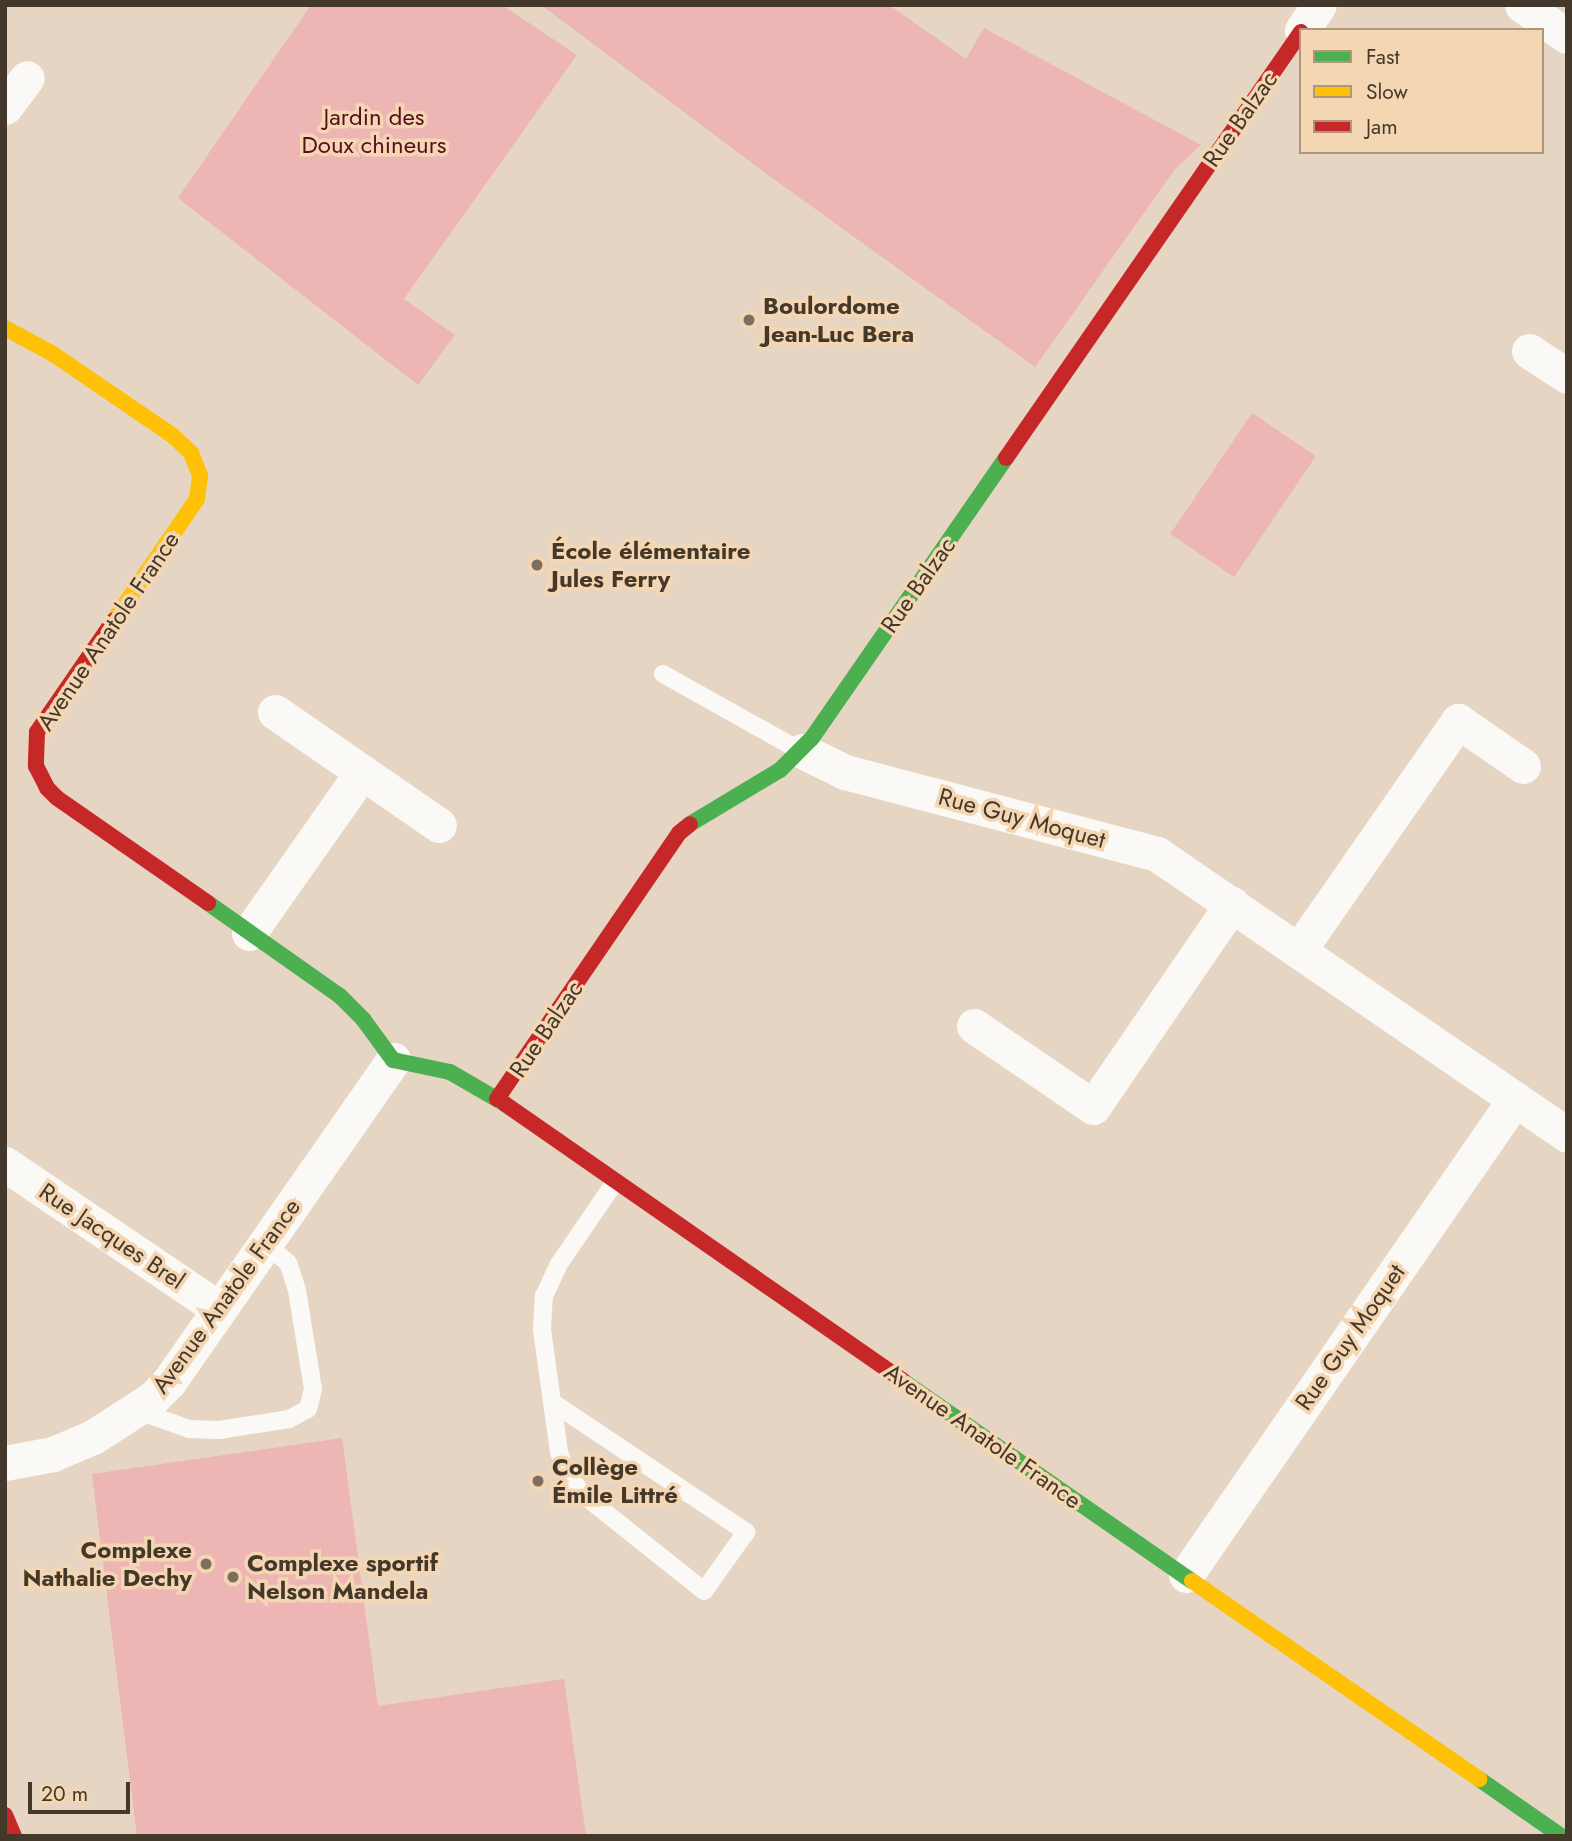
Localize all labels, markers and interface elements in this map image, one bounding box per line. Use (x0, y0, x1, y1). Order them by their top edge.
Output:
legend (1299, 28, 1544, 154)
text: Fast (1366, 42, 1399, 72)
street label: Rue Balzac (1197, 66, 1283, 172)
text: Slow (1366, 77, 1408, 107)
park label: Jardin des Doux chineurs (301, 103, 447, 159)
text: Jam (1366, 112, 1398, 142)
place label: Boulordome Jean-Luc Bera (763, 292, 914, 348)
marker: Boulordome Jean-Luc Bera (741, 312, 757, 328)
street label: Avenue Anatole France (31, 526, 185, 736)
street label: Rue Balzac (875, 532, 961, 638)
place label: École élémentaire Jules Ferry (551, 537, 751, 593)
marker: École élémentaire Jules Ferry (529, 557, 545, 573)
street label: Rue Guy Moquet (935, 782, 1109, 854)
street label: Rue Balzac (503, 975, 589, 1083)
street label: Rue Jacques Brel (34, 1177, 190, 1295)
street label: Avenue Anatole France (146, 1193, 306, 1399)
street label: Rue Guy Moquet (1289, 1258, 1411, 1416)
street label: Avenue Anatole France (879, 1357, 1087, 1515)
place label: Collège Émile Littré (552, 1453, 678, 1509)
marker: Collège Émile Littré (530, 1473, 546, 1489)
place label: Complexe Nathalie Dechy (22, 1536, 192, 1592)
place label: Complexe sportif Nelson Mandela (247, 1549, 438, 1605)
marker: Complexe Nathalie Dechy (198, 1556, 214, 1572)
marker: Complexe sportif Nelson Mandela (225, 1569, 241, 1585)
scale bar (32, 1768, 133, 1812)
text: 20 m (41, 1779, 88, 1809)

